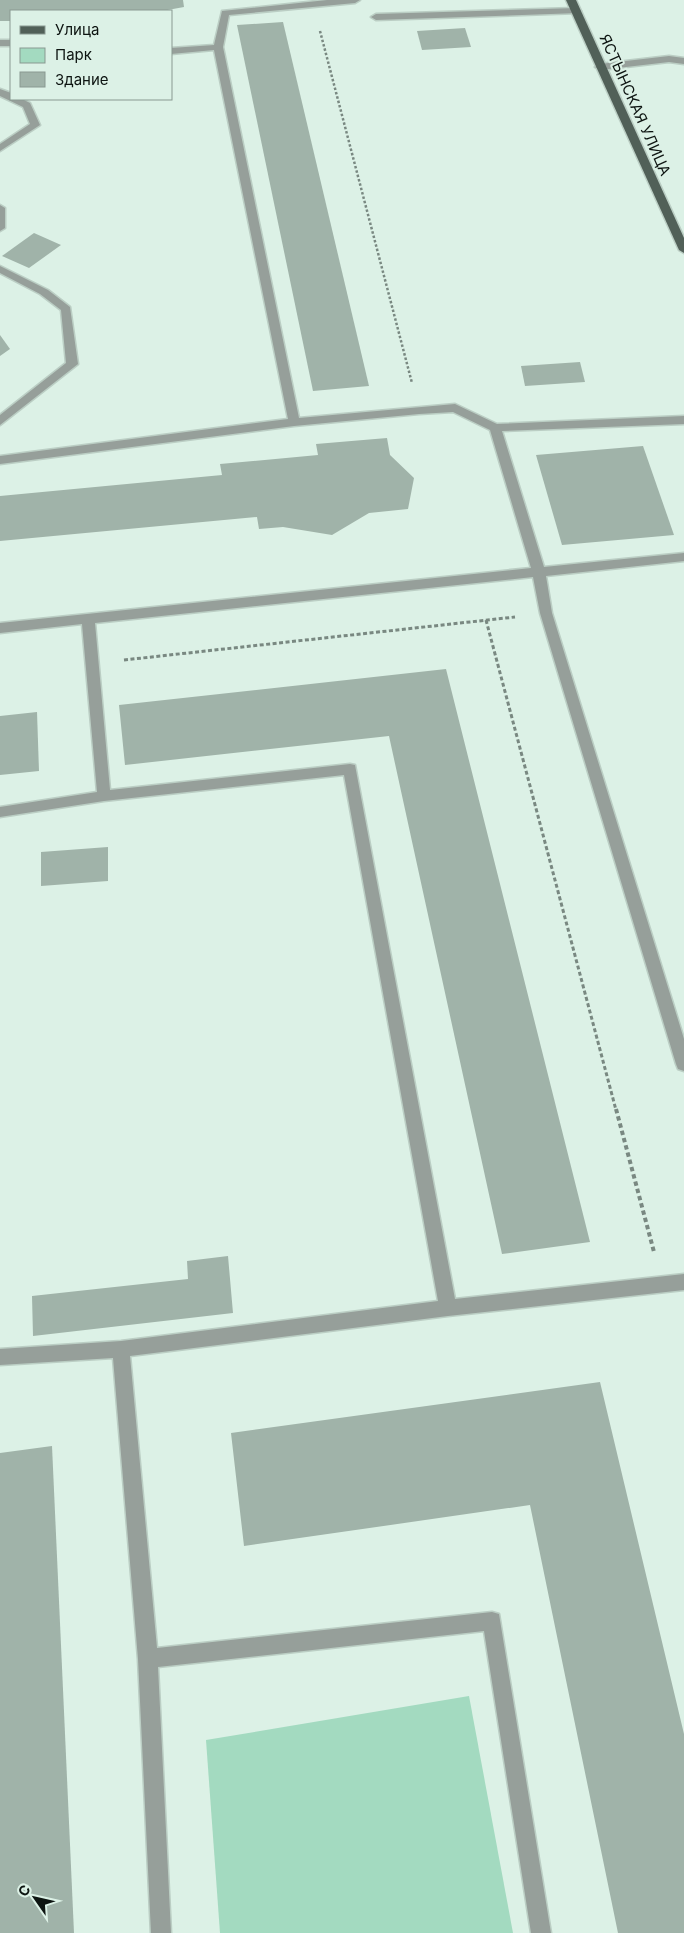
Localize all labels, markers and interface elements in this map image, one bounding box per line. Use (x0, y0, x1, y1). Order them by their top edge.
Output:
legend (10, 10, 172, 100)
text: Улица (55, 20, 99, 39)
street label: ЯСТЫНСКАЯ УЛИЦА (596, 31, 675, 179)
text: Парк (55, 45, 92, 64)
text: Здание (55, 70, 109, 89)
north arrow (10, 1873, 60, 1923)
text: С (14, 1881, 34, 1899)

